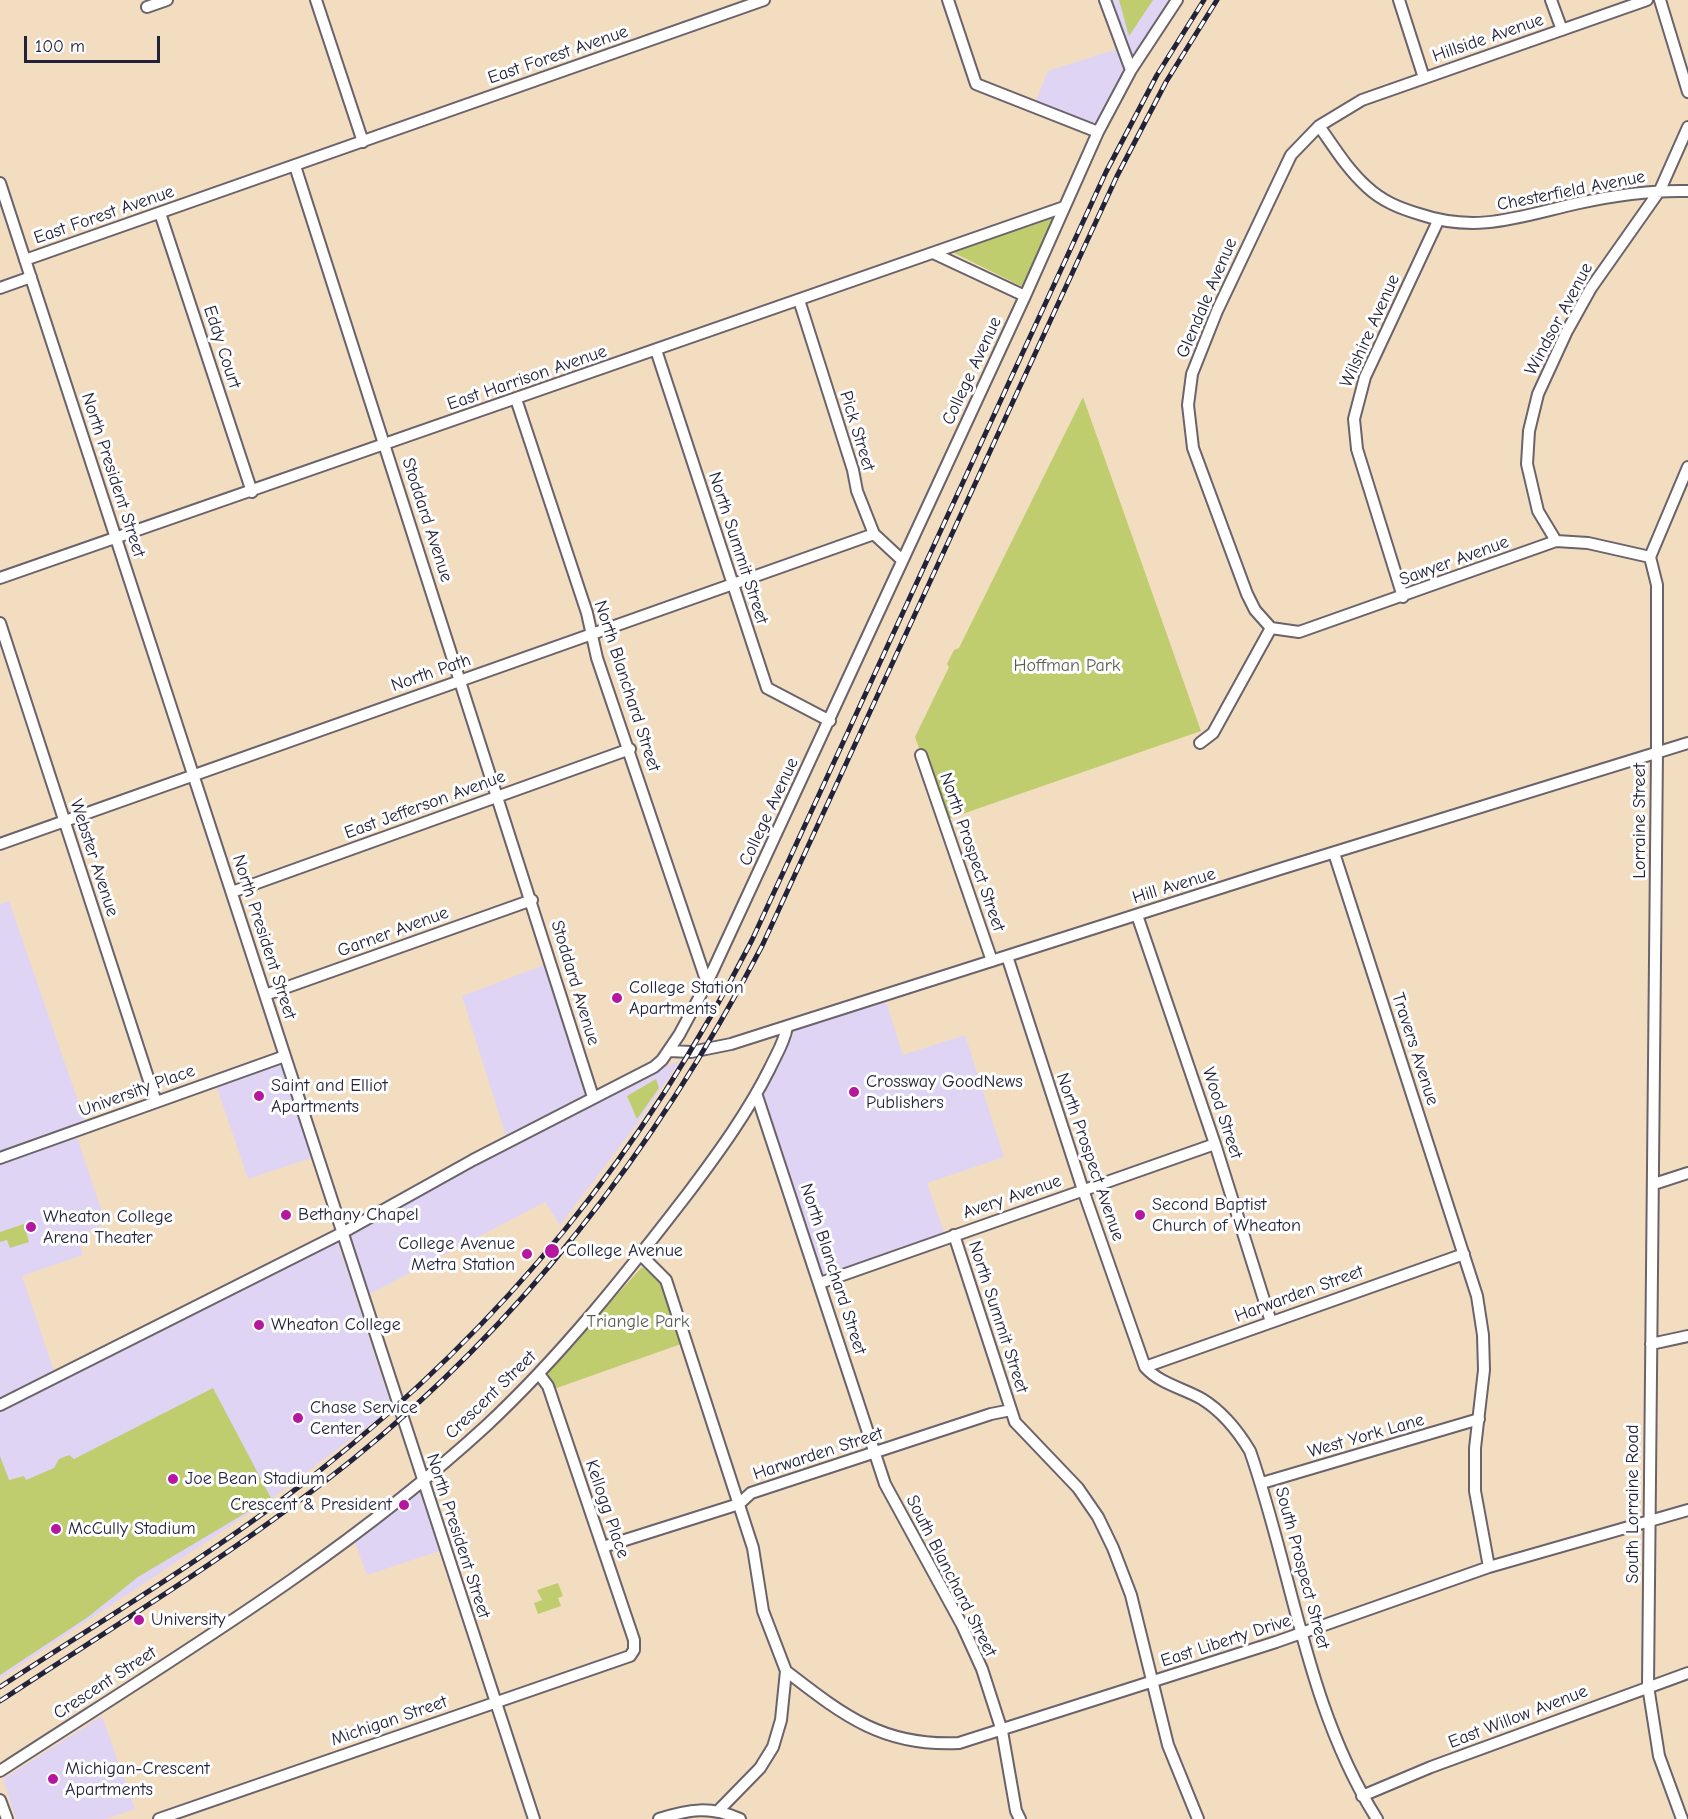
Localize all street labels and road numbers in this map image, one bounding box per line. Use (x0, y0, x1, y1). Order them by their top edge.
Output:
street label: Hillside Avenue (1430, 9, 1546, 67)
street label: East Forest Avenue (485, 21, 631, 89)
street label: Chesterfield Avenue (1495, 166, 1647, 216)
street label: East Forest Avenue (31, 181, 177, 249)
street label: Glendale Avenue (1172, 235, 1242, 361)
street label: Windsor Avenue (1520, 259, 1598, 379)
street label: Wilshire Avenue (1335, 271, 1405, 391)
street label: Eddy Court (198, 303, 246, 391)
street label: College Avenue (938, 313, 1006, 429)
street label: East Harrison Avenue (444, 341, 610, 415)
street label: Pick Street (835, 388, 879, 474)
street label: North President Street (76, 390, 150, 560)
street label: Stoddard Avenue (397, 455, 457, 585)
street label: North Summit Street (703, 469, 773, 627)
street label: Sawyer Avenue (1396, 531, 1512, 591)
street label: North Blanchard Street (589, 598, 665, 774)
street label: North Path (388, 649, 474, 697)
street label: College Avenue (735, 754, 803, 870)
street label: Lorraine Street (1629, 763, 1651, 879)
street label: East Jefferson Avenue (342, 766, 508, 844)
street label: North Prospect Street (935, 770, 1009, 934)
street label: Webster Avenue (65, 797, 123, 919)
street label: North President Street (227, 852, 301, 1022)
street label: Hill Avenue (1130, 863, 1218, 909)
street label: Garner Avenue (335, 902, 451, 962)
street label: Stoddard Avenue (546, 918, 604, 1048)
street label: Travers Avenue (1387, 990, 1443, 1108)
street label: University Place (76, 1060, 198, 1122)
street label: Wood Street (1197, 1065, 1247, 1161)
street label: North Prospect Avenue (1051, 1070, 1129, 1244)
street label: Avery Avenue (960, 1170, 1064, 1224)
street label: North Blanchard Street (795, 1181, 871, 1357)
street label: North Summit Street (963, 1238, 1033, 1396)
street label: Harwarden Street (1232, 1261, 1366, 1327)
street label: Crescent Street (441, 1346, 541, 1444)
street label: West York Lane (1305, 1409, 1427, 1463)
street label: Harwarden Street (750, 1423, 886, 1485)
street label: South Lorraine Road (1622, 1425, 1644, 1583)
street label: North President Street (421, 1451, 495, 1621)
street label: Kellogg Place (580, 1457, 634, 1561)
street label: South Prospect Street (1270, 1485, 1334, 1651)
street label: South Blanchard Street (901, 1492, 1001, 1660)
street label: East Liberty Drive (1158, 1610, 1294, 1672)
street label: Crescent Street (50, 1642, 160, 1724)
street label: East Willow Avenue (1445, 1681, 1591, 1753)
street label: Michigan Street (328, 1691, 450, 1751)

